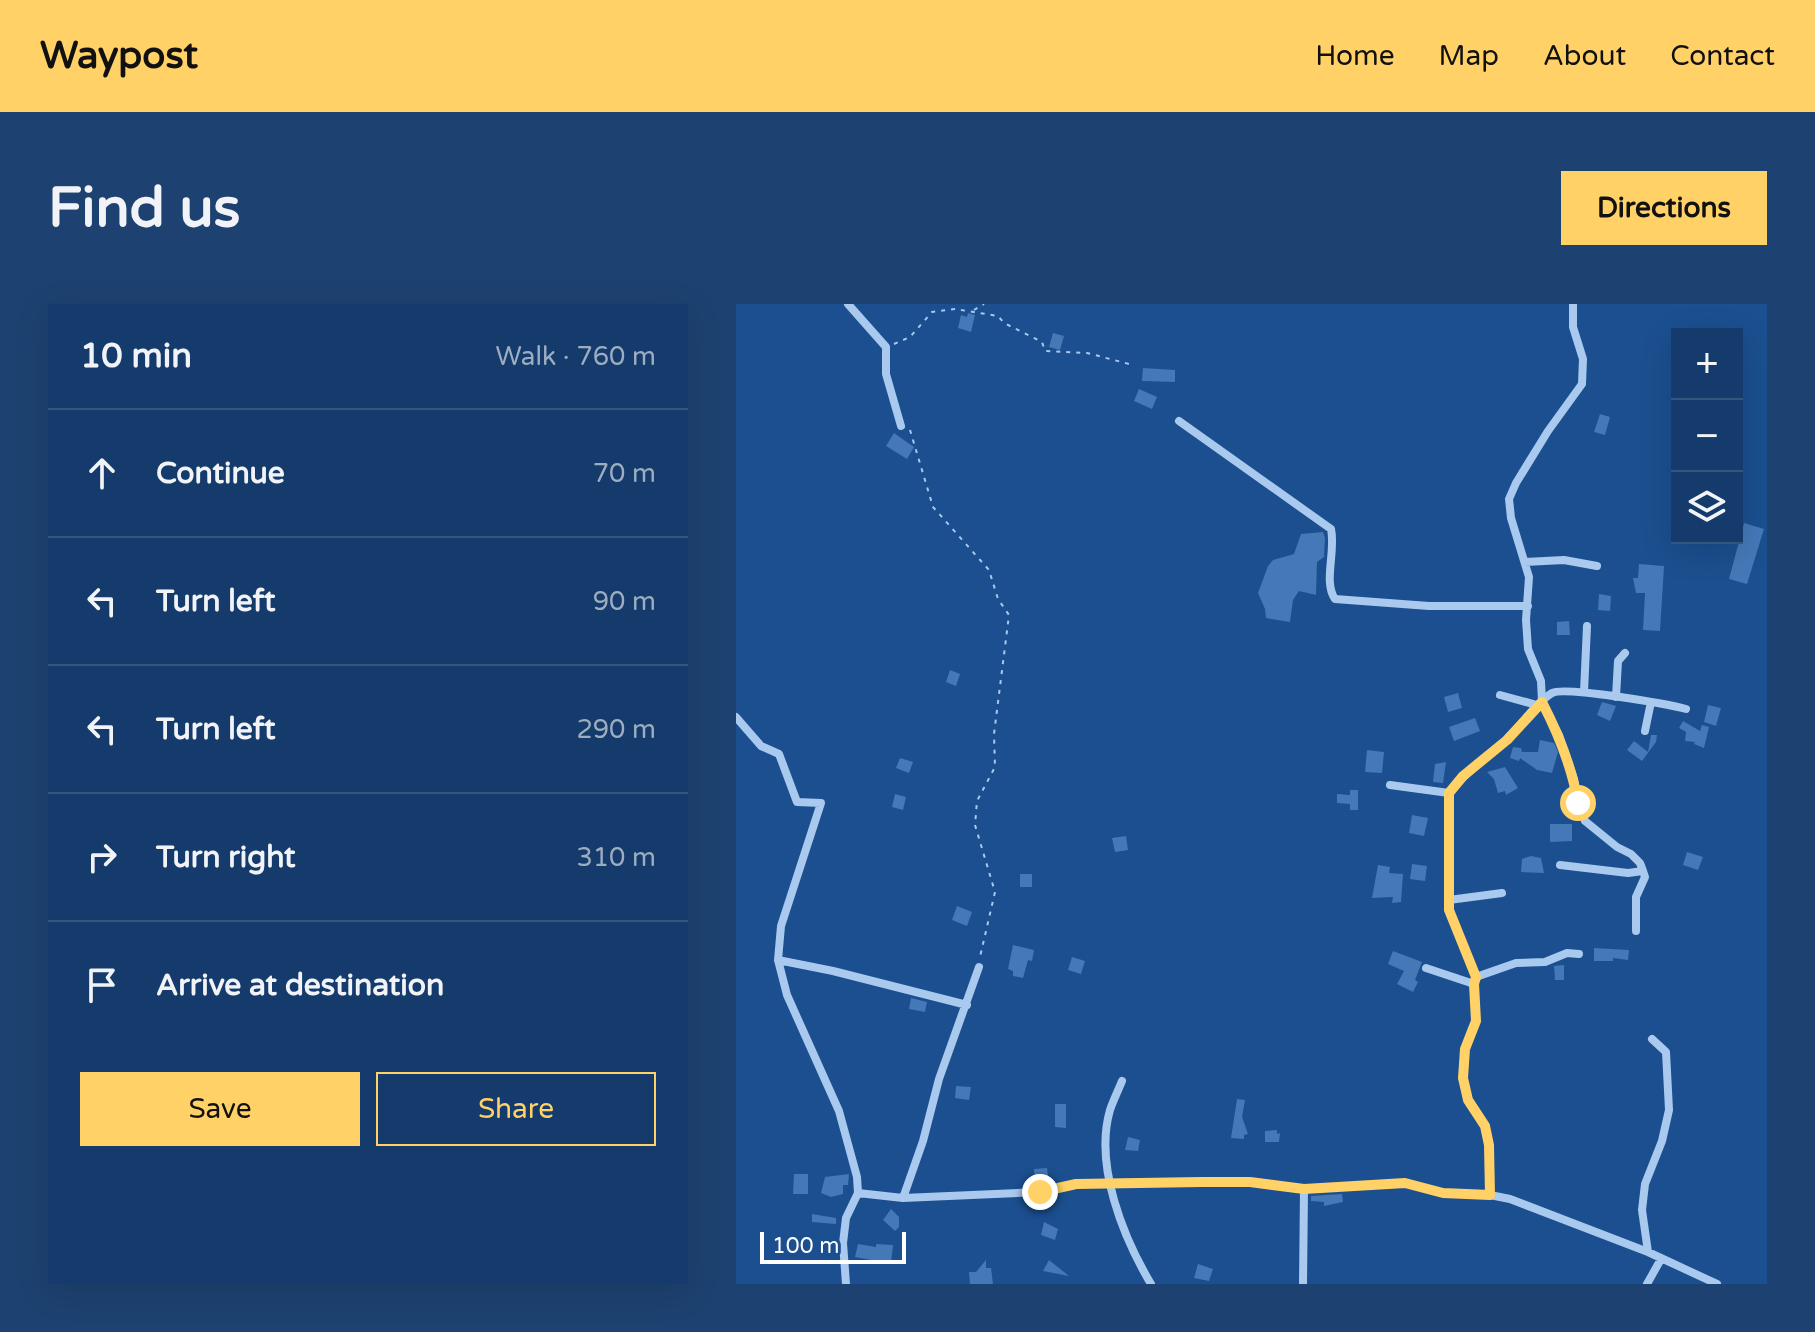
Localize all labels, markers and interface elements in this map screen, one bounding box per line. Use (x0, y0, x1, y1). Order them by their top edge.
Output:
text: Waypost (40, 33, 198, 79)
text: Home (1315, 39, 1395, 73)
text: Map (1439, 39, 1499, 73)
text: About (1543, 39, 1626, 73)
text: Contact (1670, 39, 1775, 73)
button: Directions (1561, 171, 1767, 245)
text: Find us (48, 175, 240, 242)
map controls (1671, 328, 1743, 544)
button: + (1671, 328, 1743, 400)
text: 10 min (80, 336, 192, 377)
text: Walk · 760 m (496, 341, 656, 372)
button: − (1671, 400, 1743, 472)
icon: ahead (80, 451, 124, 495)
text: Continue (156, 455, 285, 492)
text: 70 m (593, 458, 656, 489)
button: layers (1671, 472, 1743, 544)
icon: left (80, 579, 124, 623)
text: Turn left (156, 583, 275, 620)
text: 90 m (593, 586, 656, 617)
icon: left (80, 707, 124, 751)
text: Turn left (156, 711, 275, 748)
text: 290 m (576, 714, 656, 745)
route start (1560, 785, 1596, 821)
icon: right (80, 835, 124, 879)
text: Turn right (156, 839, 296, 876)
text: 310 m (576, 842, 656, 873)
icon: arrive (80, 963, 124, 1007)
text: Arrive at destination (156, 967, 444, 1004)
button: Save (80, 1072, 360, 1146)
button: Share (376, 1072, 656, 1146)
route end (1022, 1174, 1058, 1210)
scale bar (760, 1228, 906, 1264)
text: 100 m (772, 1233, 839, 1259)

